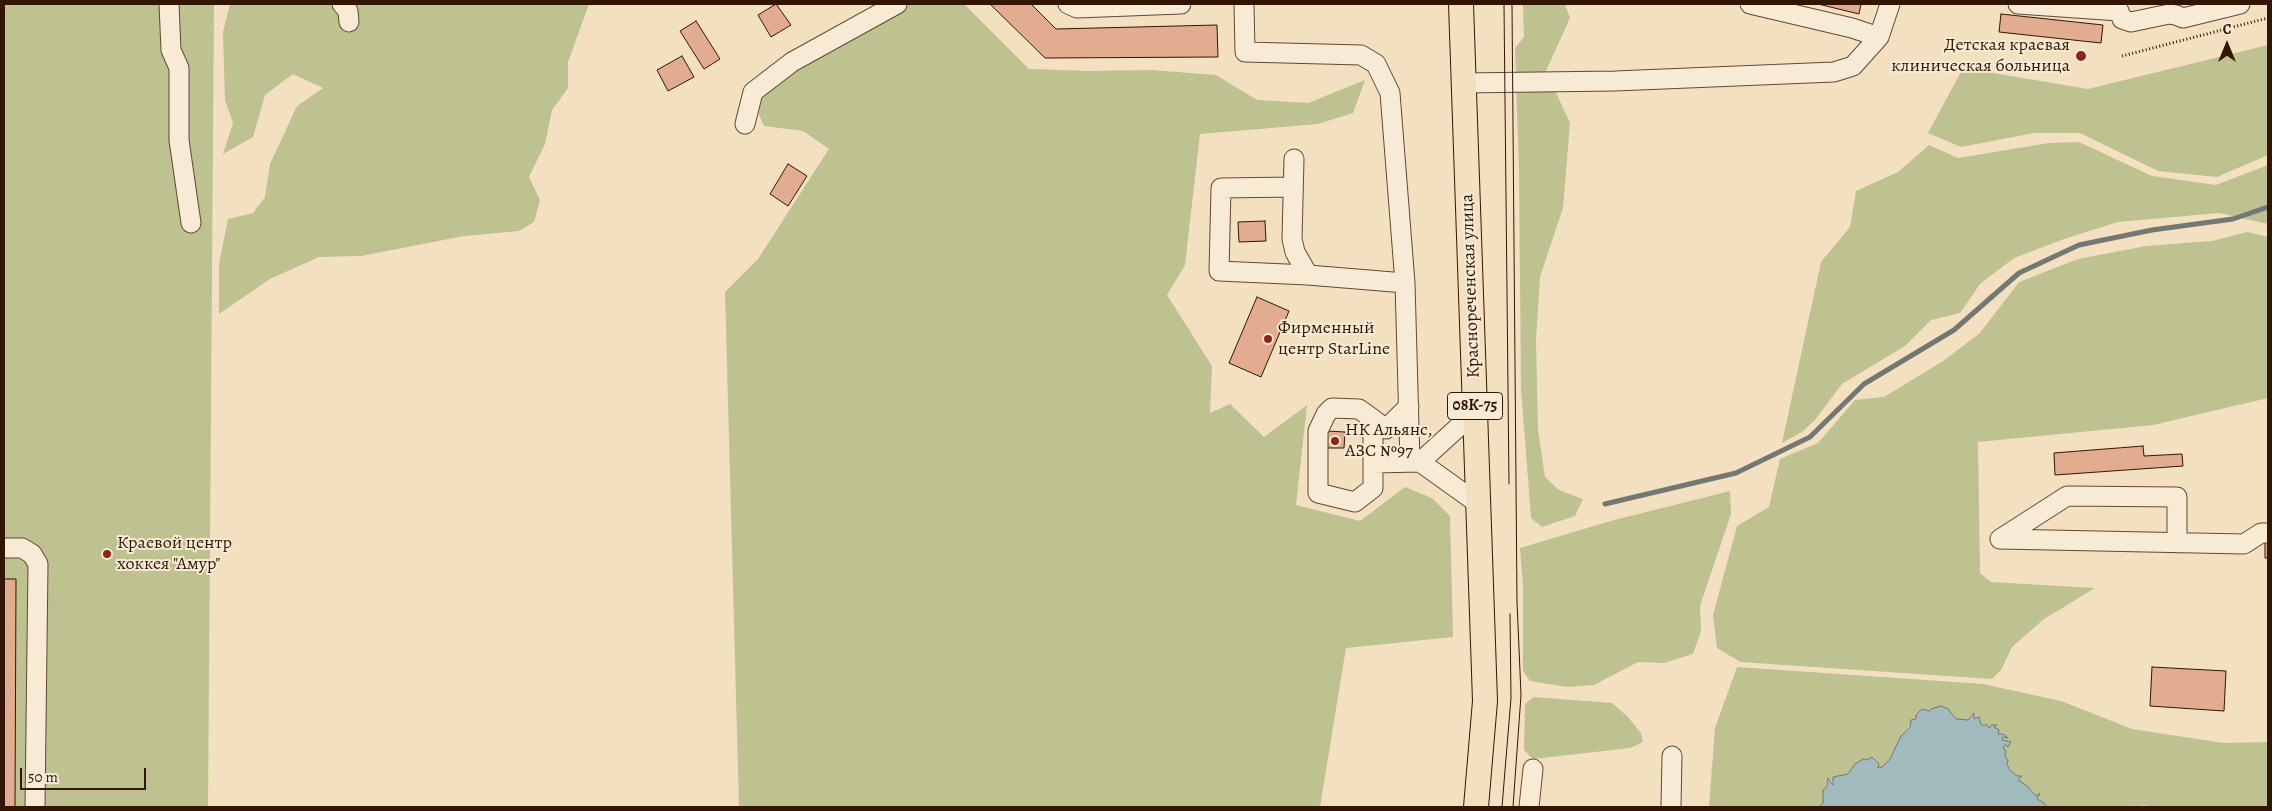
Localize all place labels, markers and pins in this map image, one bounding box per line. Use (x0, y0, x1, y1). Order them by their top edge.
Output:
place label: Детская краевая клиническая больница (1891, 35, 2070, 78)
marker: Детская краевая клиническая больница (2074, 49, 2088, 63)
place label: Фирменный центр StarLine (1278, 318, 1390, 360)
marker: Фирменный центр StarLine (1262, 333, 1274, 345)
place label: НК Альянс, АЗС №97 (1345, 420, 1433, 462)
marker: НК Альянс, АЗС №97 (1329, 435, 1341, 447)
place label: Краевой центр хоккея "Амур" (117, 533, 232, 576)
marker: Краевой центр хоккея "Амур" (101, 548, 113, 560)

